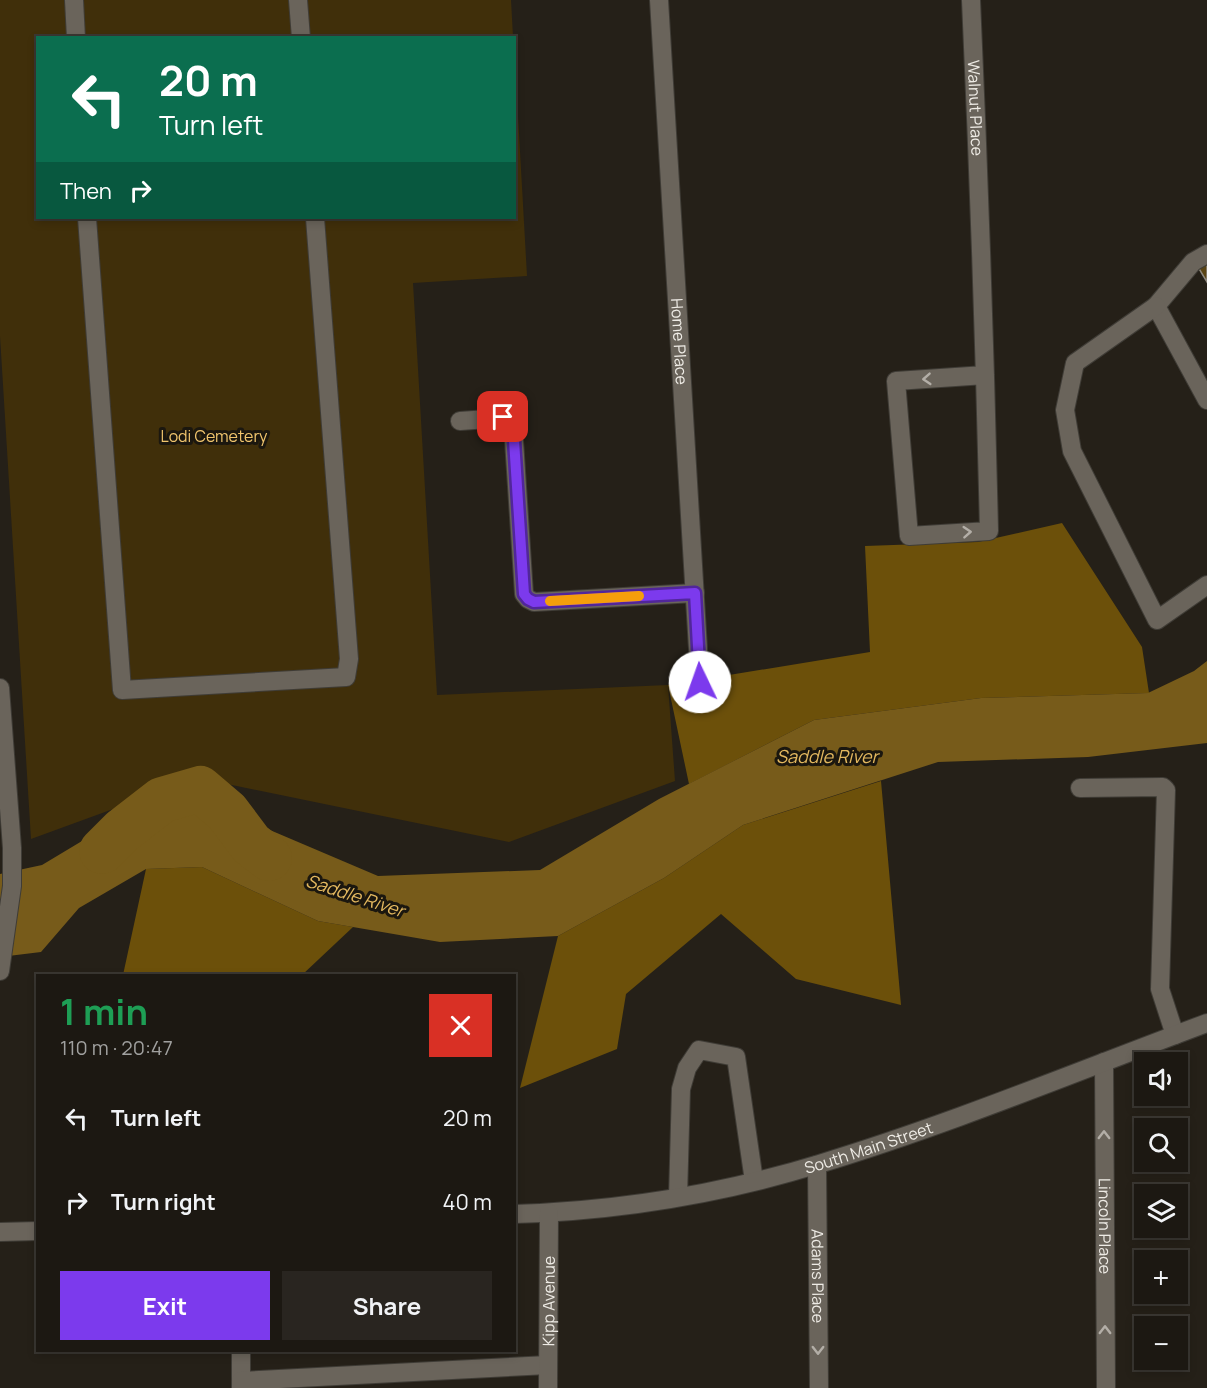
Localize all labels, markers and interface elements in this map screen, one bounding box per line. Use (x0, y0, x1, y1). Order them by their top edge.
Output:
text: 20 m (159, 51, 258, 109)
icon: left (60, 60, 138, 138)
street label: Walnut Place (963, 60, 989, 156)
text: Turn left (159, 106, 263, 143)
icon: right (124, 174, 157, 207)
text: Then (60, 176, 112, 206)
street label: Home Place (666, 297, 693, 385)
one-way arrow (922, 372, 931, 385)
pin (477, 391, 528, 442)
icon: arrive (486, 400, 519, 433)
park label: Lodi Cemetery (160, 425, 268, 447)
one-way arrow (962, 526, 971, 539)
position arrow (668, 650, 732, 714)
water label: Saddle River (776, 744, 881, 768)
water label: Saddle River (303, 868, 410, 923)
text: 1 min (60, 987, 148, 1036)
button: close (429, 994, 492, 1057)
text: 110 m · 20:47 (60, 1034, 173, 1061)
map controls (1134, 1052, 1188, 1370)
button: sound (1134, 1052, 1188, 1106)
icon: left (60, 1102, 93, 1135)
text: Turn left (111, 1103, 201, 1133)
text: 20 m (443, 1103, 492, 1133)
street label: South Main Street (802, 1116, 936, 1179)
button: search (1134, 1118, 1188, 1172)
one-way arrow (1098, 1130, 1110, 1139)
street label: Lincoln Place (1094, 1178, 1116, 1274)
button: layers (1134, 1184, 1188, 1238)
icon: right (60, 1186, 93, 1219)
text: Turn right (111, 1187, 216, 1217)
text: 40 m (443, 1187, 492, 1217)
street label: Adams Place (807, 1229, 829, 1323)
button: + (1134, 1250, 1188, 1304)
street label: Kipp Avenue (537, 1256, 560, 1346)
button: Exit (60, 1271, 270, 1340)
button: Share (282, 1271, 492, 1340)
button: − (1134, 1316, 1188, 1370)
one-way arrow (1099, 1325, 1111, 1334)
one-way arrow (812, 1345, 824, 1354)

